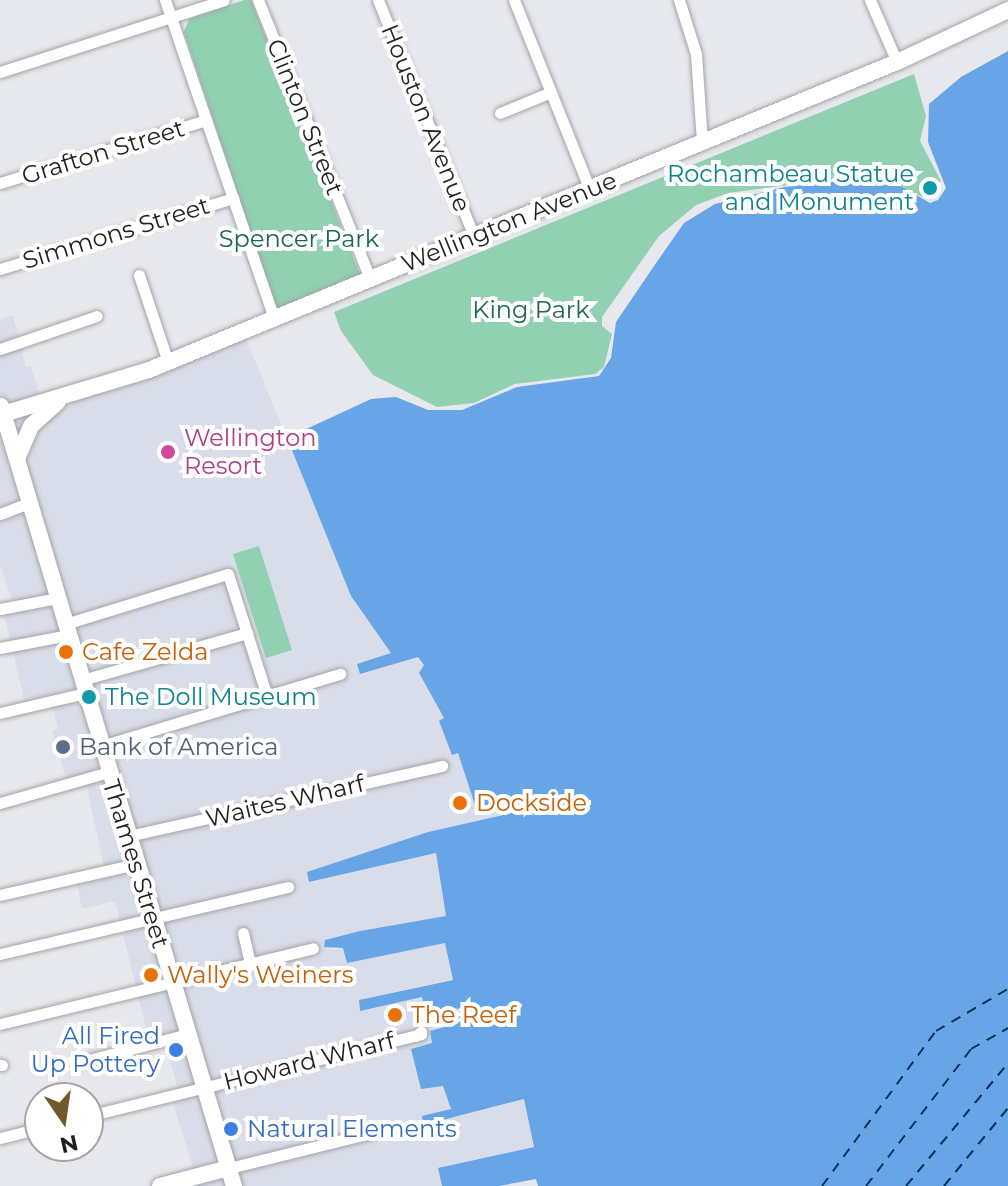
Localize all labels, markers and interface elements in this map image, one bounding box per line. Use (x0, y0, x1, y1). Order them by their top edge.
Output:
street label: Houston Avenue (375, 20, 477, 216)
street label: Clinton Street (261, 35, 349, 199)
street label: Grafton Street (18, 114, 188, 190)
place label: Rochambeau Statue and Monument (667, 160, 914, 216)
street label: Wellington Avenue (397, 166, 621, 278)
marker: Rochambeau Statue and Monument (921, 179, 939, 197)
street label: Simmons Street (19, 191, 213, 275)
park label: Spencer Park (219, 225, 379, 253)
park label: King Park (472, 296, 590, 324)
place label: Wellington Resort (184, 424, 316, 480)
marker: Wellington Resort (159, 443, 177, 461)
place label: Cafe Zelda (82, 638, 208, 666)
marker: Cafe Zelda (57, 643, 75, 661)
place label: The Doll Museum (105, 683, 317, 711)
marker: The Doll Museum (80, 688, 98, 706)
place label: Bank of America (79, 733, 278, 761)
marker: Bank of America (54, 738, 72, 756)
street label: Waites Wharf (203, 769, 367, 833)
street label: Thames Street (97, 776, 175, 952)
place label: Dockside (476, 789, 587, 817)
marker: Dockside (451, 794, 469, 812)
place label: Wally's Weiners (167, 961, 353, 989)
marker: Wally's Weiners (142, 966, 160, 984)
place label: The Reef (411, 1001, 516, 1029)
marker: The Reef (386, 1006, 404, 1024)
place label: All Fired Up Pottery (31, 1022, 160, 1078)
street label: Howard Wharf (220, 1026, 398, 1096)
marker: All Fired Up Pottery (167, 1041, 185, 1059)
north arrow (24, 1082, 104, 1162)
place label: Natural Elements (247, 1115, 457, 1143)
marker: Natural Elements (222, 1120, 240, 1138)
text: N (57, 1129, 81, 1159)

